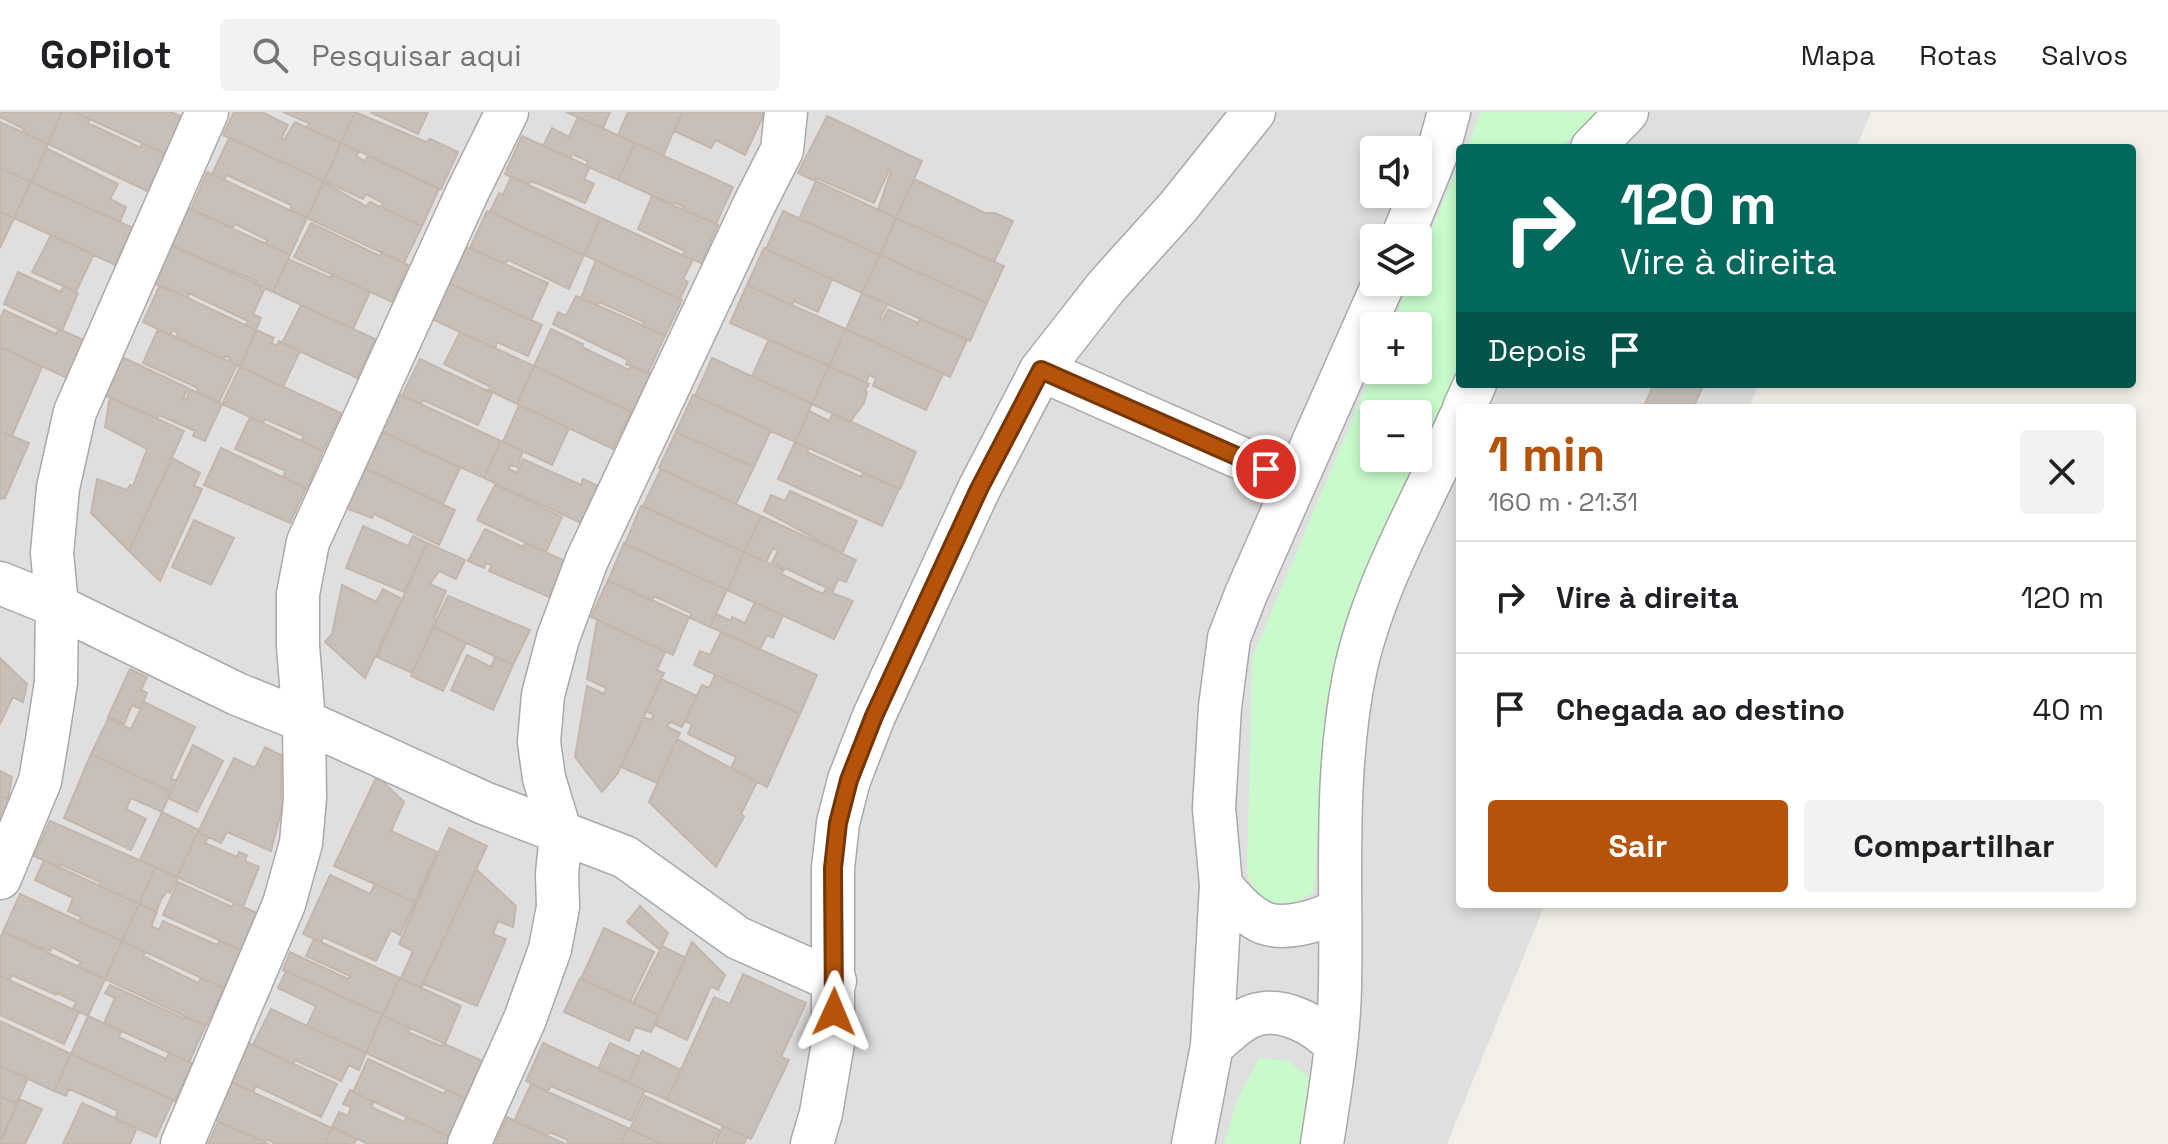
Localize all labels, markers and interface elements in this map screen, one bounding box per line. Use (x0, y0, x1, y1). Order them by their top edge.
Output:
search box (220, 19, 780, 91)
text: GoPilot (40, 31, 172, 79)
icon: search (248, 33, 292, 77)
text: Pesquisar aqui (312, 36, 522, 75)
text: Mapa (1801, 37, 1875, 73)
text: Rotas (1919, 37, 1997, 73)
text: Salvos (2041, 37, 2128, 73)
map controls (1360, 136, 1432, 472)
button: sound (1360, 136, 1432, 208)
text: 120 m (1620, 169, 1777, 240)
icon: right (1488, 176, 1592, 280)
button: layers (1360, 224, 1432, 296)
text: Vire à direita (1620, 239, 1837, 285)
button: + (1360, 312, 1432, 384)
icon: arrive (1603, 328, 1647, 372)
text: Depois (1488, 331, 1587, 370)
button: − (1360, 400, 1432, 472)
text: 1 min (1488, 424, 1605, 485)
button: close (2020, 430, 2104, 514)
pin (1232, 435, 1300, 503)
icon: arrive (1244, 447, 1288, 491)
text: 160 m · 21:31 (1488, 485, 1638, 519)
icon: right (1488, 575, 1532, 619)
text: Vire à direita (1556, 578, 1739, 617)
text: 120 m (2021, 578, 2104, 617)
icon: arrive (1488, 687, 1532, 731)
text: Chegada ao destino (1556, 690, 1845, 729)
text: 40 m (2033, 690, 2104, 729)
button: Sair (1488, 800, 1788, 892)
button: Compartilhar (1804, 800, 2104, 892)
position arrow (792, 970, 876, 1054)

